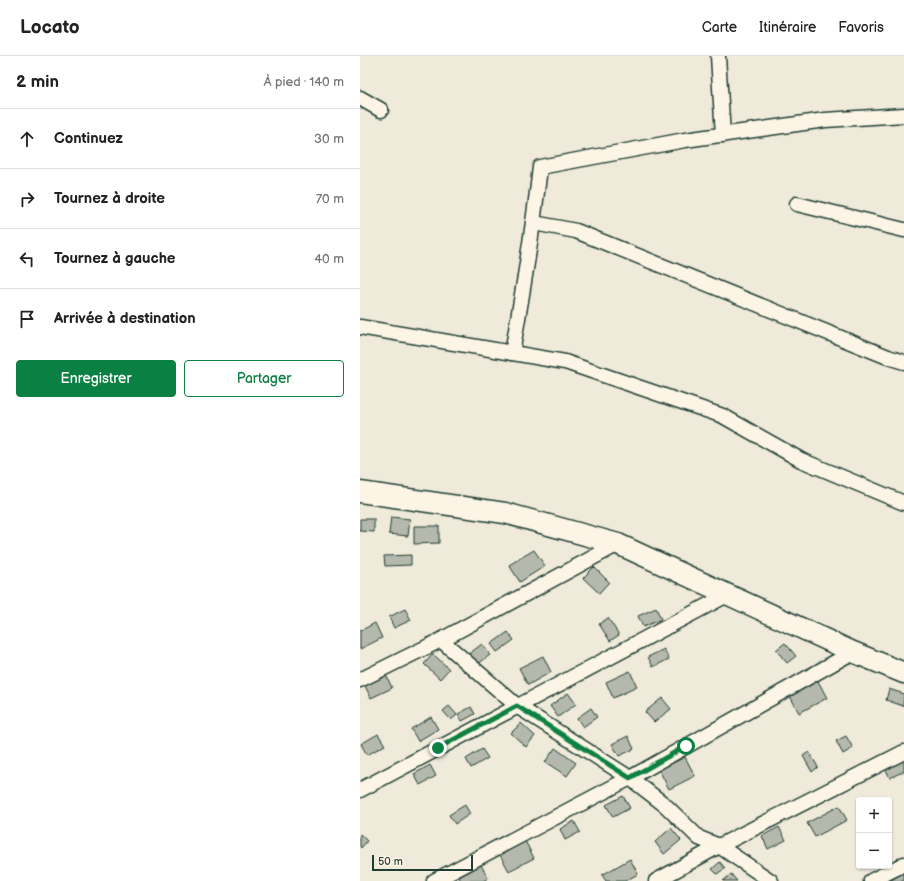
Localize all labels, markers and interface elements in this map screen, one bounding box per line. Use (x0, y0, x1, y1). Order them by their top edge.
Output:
text: Locato (20, 16, 80, 39)
text: Carte (702, 19, 737, 36)
text: Itinéraire (759, 19, 816, 36)
text: Favoris (838, 19, 884, 36)
text: 2 min (16, 72, 59, 92)
text: À pied · 140 m (263, 74, 344, 90)
icon: ahead (16, 128, 38, 150)
text: Continuez (54, 129, 123, 148)
text: 30 m (314, 131, 344, 147)
icon: right (16, 188, 38, 210)
text: Tournez à droite (54, 189, 165, 208)
text: 70 m (316, 191, 344, 207)
icon: left (16, 248, 38, 270)
text: Tournez à gauche (54, 249, 175, 268)
text: 40 m (314, 251, 344, 267)
icon: arrive (16, 308, 38, 330)
text: Arrivée à destination (54, 309, 196, 328)
button: Enregistrer (16, 360, 176, 397)
button: Partager (184, 360, 344, 397)
route start (677, 737, 695, 755)
route end (429, 739, 447, 757)
map controls (856, 797, 892, 869)
button: + (856, 797, 892, 833)
button: − (856, 833, 892, 869)
scale bar (372, 853, 473, 872)
text: 50 m (378, 855, 403, 868)

